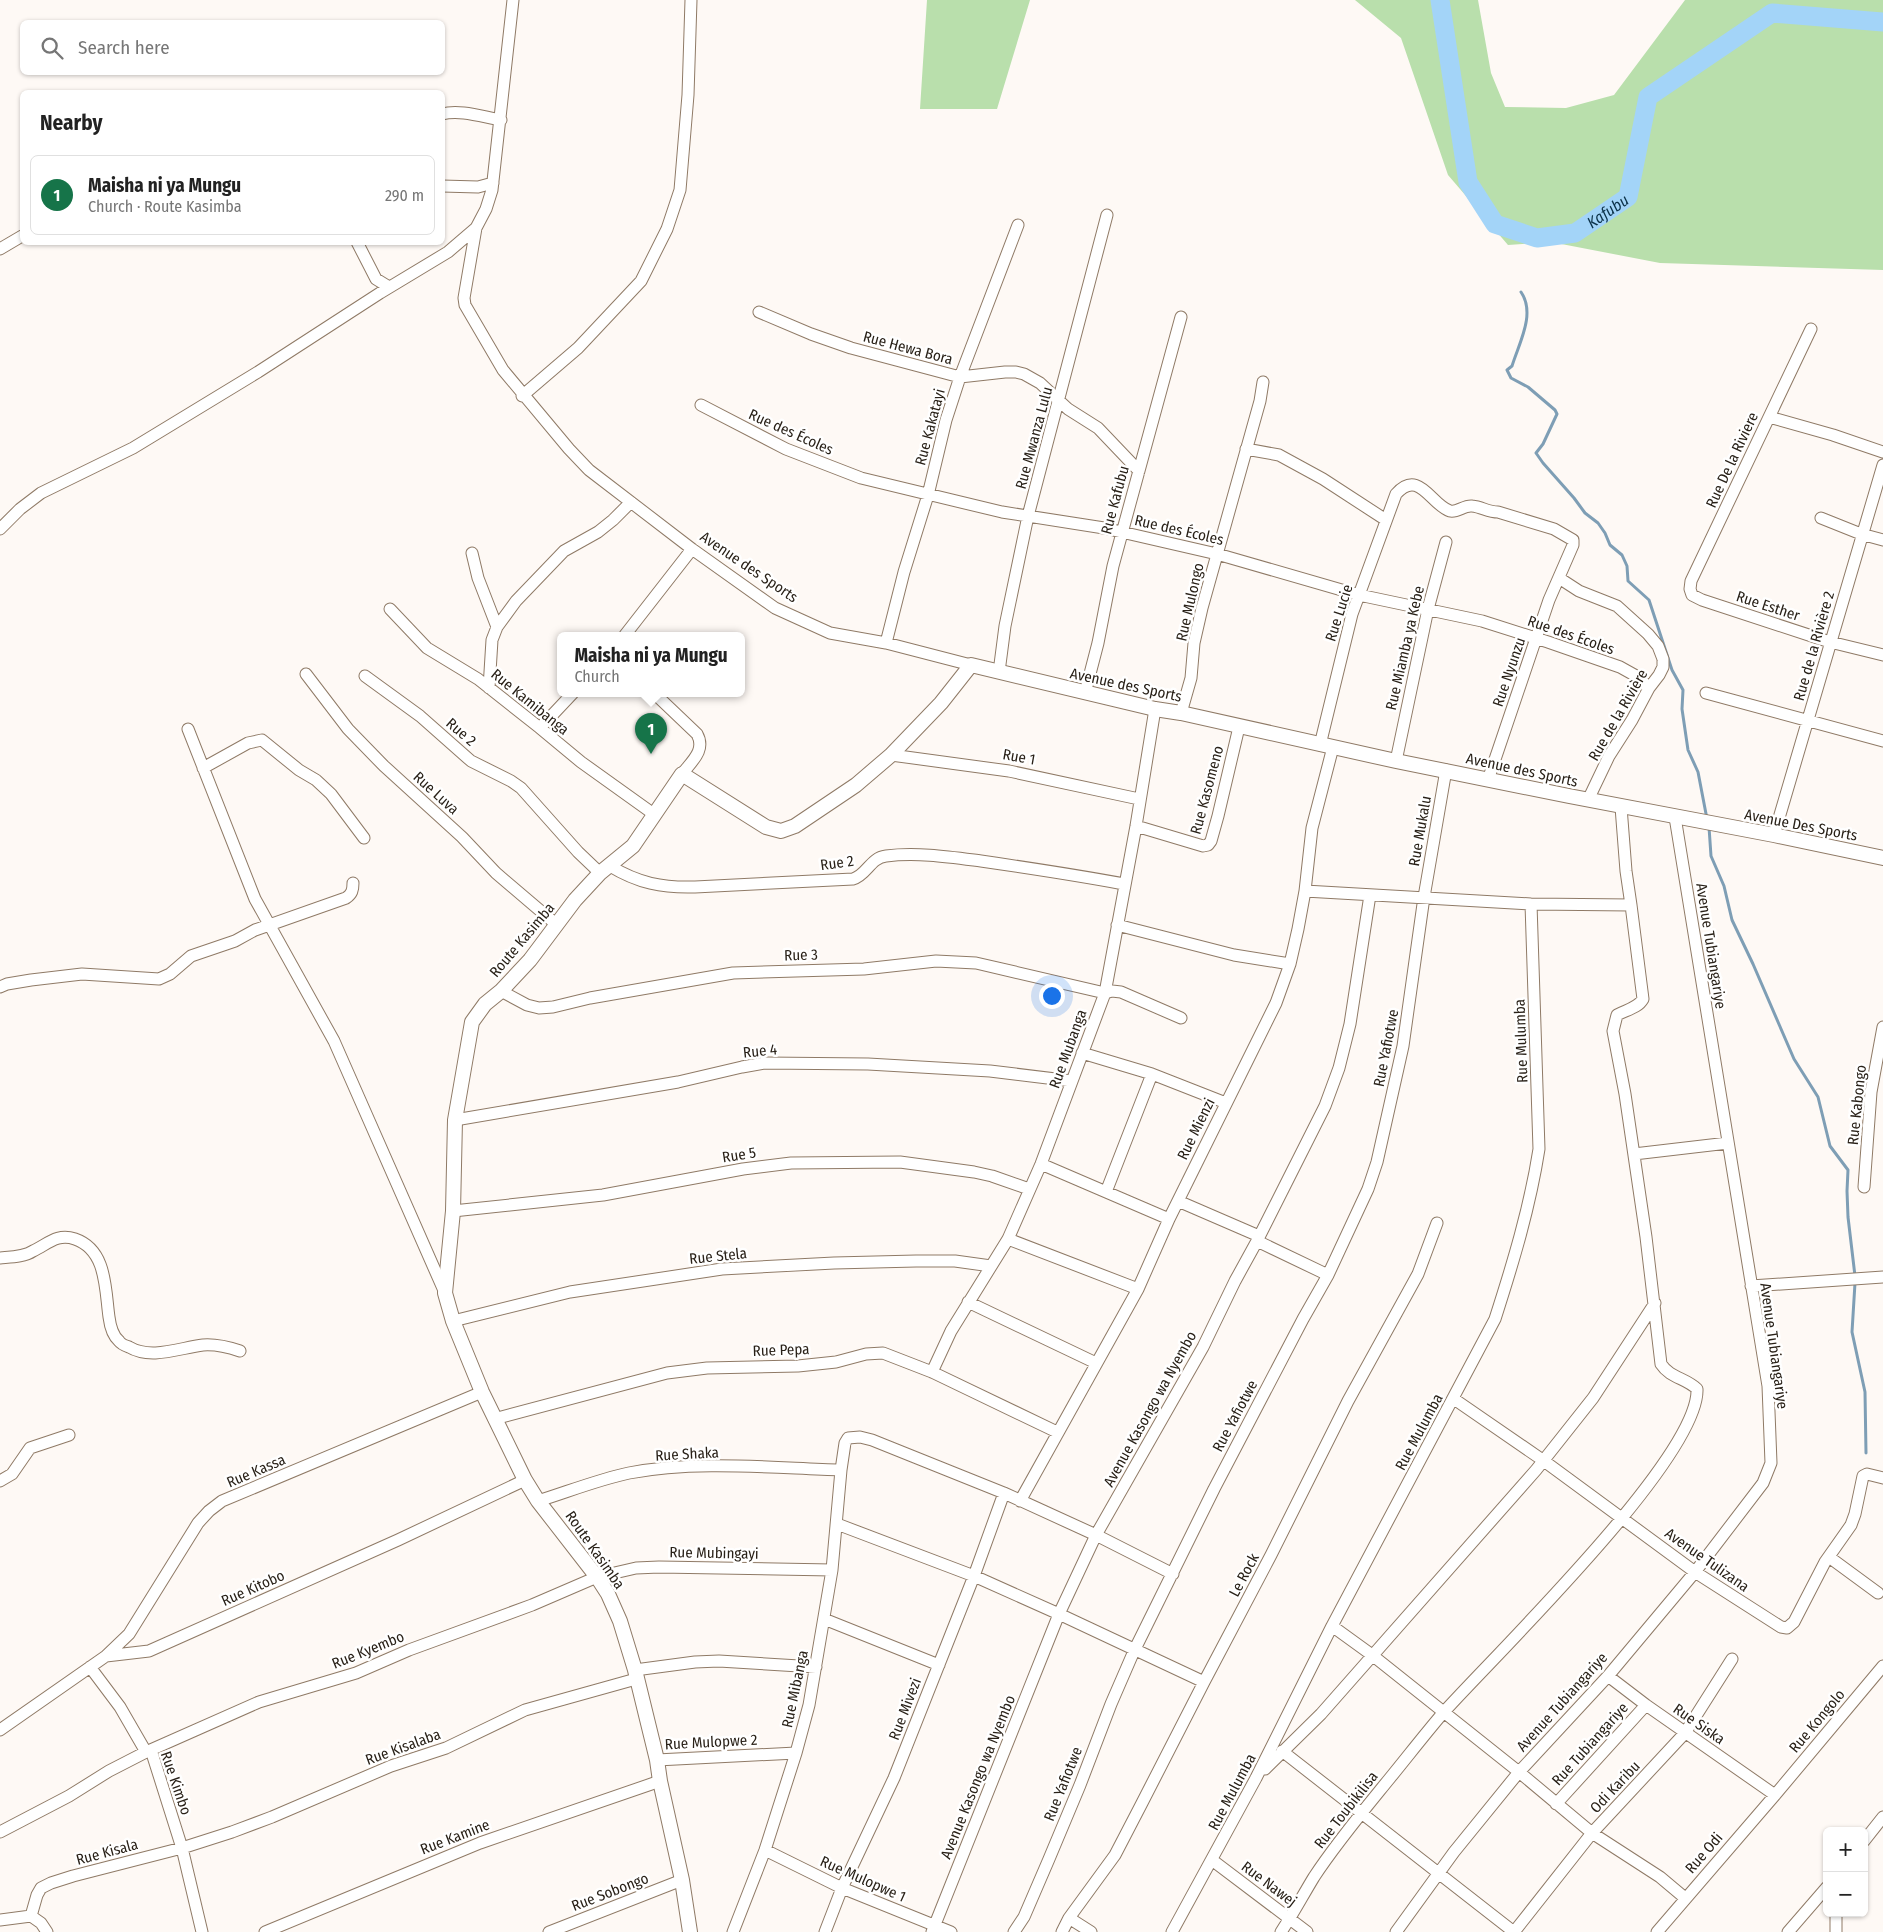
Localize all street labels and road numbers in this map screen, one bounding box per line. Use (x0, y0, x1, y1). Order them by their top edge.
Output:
street label: Rue Hewa Bora (861, 327, 955, 369)
street label: Rue Mwanza Lulu (1012, 385, 1056, 491)
street label: Rue Kakatayi (911, 387, 949, 467)
street label: Rue des Écoles (746, 405, 836, 459)
street label: Rue De la Riviere (1702, 409, 1762, 511)
street label: Rue Kafubu (1097, 464, 1133, 536)
street label: Rue des Écoles (1133, 511, 1225, 549)
street label: Avenue des Sports (697, 528, 801, 606)
street label: Rue Mulongo (1172, 561, 1208, 643)
street label: Rue Lucie (1321, 582, 1357, 644)
street label: Rue Miamba ya Kebe (1382, 584, 1428, 712)
street label: Rue Esther (1734, 587, 1803, 625)
street label: Rue de la Rivière 2 (1790, 589, 1838, 703)
street label: Rue des Écoles (1525, 612, 1617, 658)
street label: Rue Nyunzu (1489, 635, 1529, 709)
street label: Avenue des Sports (1068, 664, 1184, 706)
street label: Rue Kamibanga (488, 665, 572, 739)
street label: Rue de la Rivière (1585, 666, 1651, 764)
street label: Rue 2 (442, 714, 480, 750)
street label: Rue Kasomeno (1187, 744, 1228, 836)
street label: Rue 1 (1001, 745, 1037, 769)
street label: Avenue des Sports (1464, 749, 1580, 791)
street label: Rue Luva (410, 768, 462, 818)
street label: Rue Mukalu (1405, 794, 1435, 868)
street label: Avenue Des Sports (1743, 805, 1859, 845)
street label: Rue 2 (819, 852, 855, 874)
street label: Avenue Tubiangariye (1692, 882, 1730, 1010)
street label: Route Kasimba (486, 899, 558, 981)
street label: Rue 3 (784, 945, 818, 965)
street label: Rue Mulumba (1511, 999, 1531, 1083)
street label: Rue Mubanga (1045, 1007, 1091, 1091)
street label: Rue Yafiotwe (1370, 1008, 1402, 1088)
street label: Rue 4 (742, 1040, 778, 1062)
street label: Rue Kabongo (1844, 1064, 1870, 1146)
street label: Rue Mienzi (1173, 1095, 1219, 1163)
street label: Rue 5 (721, 1143, 757, 1167)
street label: Rue Stela (688, 1244, 748, 1268)
street label: Avenue Tubiangariye (1756, 1282, 1792, 1410)
street label: Avenue Kasongo wa Nyembo (1100, 1328, 1200, 1490)
street label: Rue Pepa (752, 1340, 810, 1360)
street label: Rue Yafiotwe (1209, 1377, 1261, 1455)
street label: Rue Mulumba (1391, 1391, 1447, 1473)
street label: Rue Shaka (655, 1443, 719, 1465)
street label: Rue Kassa (224, 1451, 288, 1491)
street label: Route Kasimba (561, 1507, 629, 1593)
street label: Avenue Tulizana (1661, 1524, 1753, 1596)
street label: Rue Mubingayi (669, 1543, 759, 1563)
street label: Le Rock (1225, 1550, 1263, 1600)
street label: Rue Kitobo (219, 1566, 287, 1610)
street label: Rue Kyembo (329, 1627, 407, 1673)
street label: Rue Mibanga (778, 1649, 812, 1729)
street label: Avenue Tubiangariye (1513, 1649, 1611, 1755)
street label: Rue Mivezi (885, 1675, 925, 1743)
street label: Rue Kongolo (1785, 1686, 1849, 1756)
street label: Avenue Kasongo wa Nyembo (937, 1692, 1019, 1862)
street label: Rue Tubiangariye (1548, 1699, 1632, 1789)
street label: Rue Siska (1670, 1700, 1728, 1748)
street label: Rue Kisalaba (363, 1725, 443, 1769)
street label: Rue Mulopwe 2 (664, 1731, 758, 1753)
street label: Rue Yafiotwe (1040, 1744, 1086, 1824)
street label: Rue Kimbo (157, 1749, 195, 1817)
street label: Rue Mulumba (1204, 1751, 1260, 1833)
street label: Odi Karibu (1586, 1757, 1644, 1817)
street label: Rue Toubikilisa (1310, 1768, 1382, 1852)
street label: Rue Kamine (418, 1816, 492, 1858)
street label: Rue Odi (1681, 1829, 1727, 1877)
street label: Rue Kisala (74, 1835, 140, 1869)
street label: Rue Mulopwe 1 (817, 1852, 909, 1906)
street label: Rue Nawej (1238, 1857, 1300, 1911)
street label: Rue Sobongo (569, 1869, 651, 1915)

